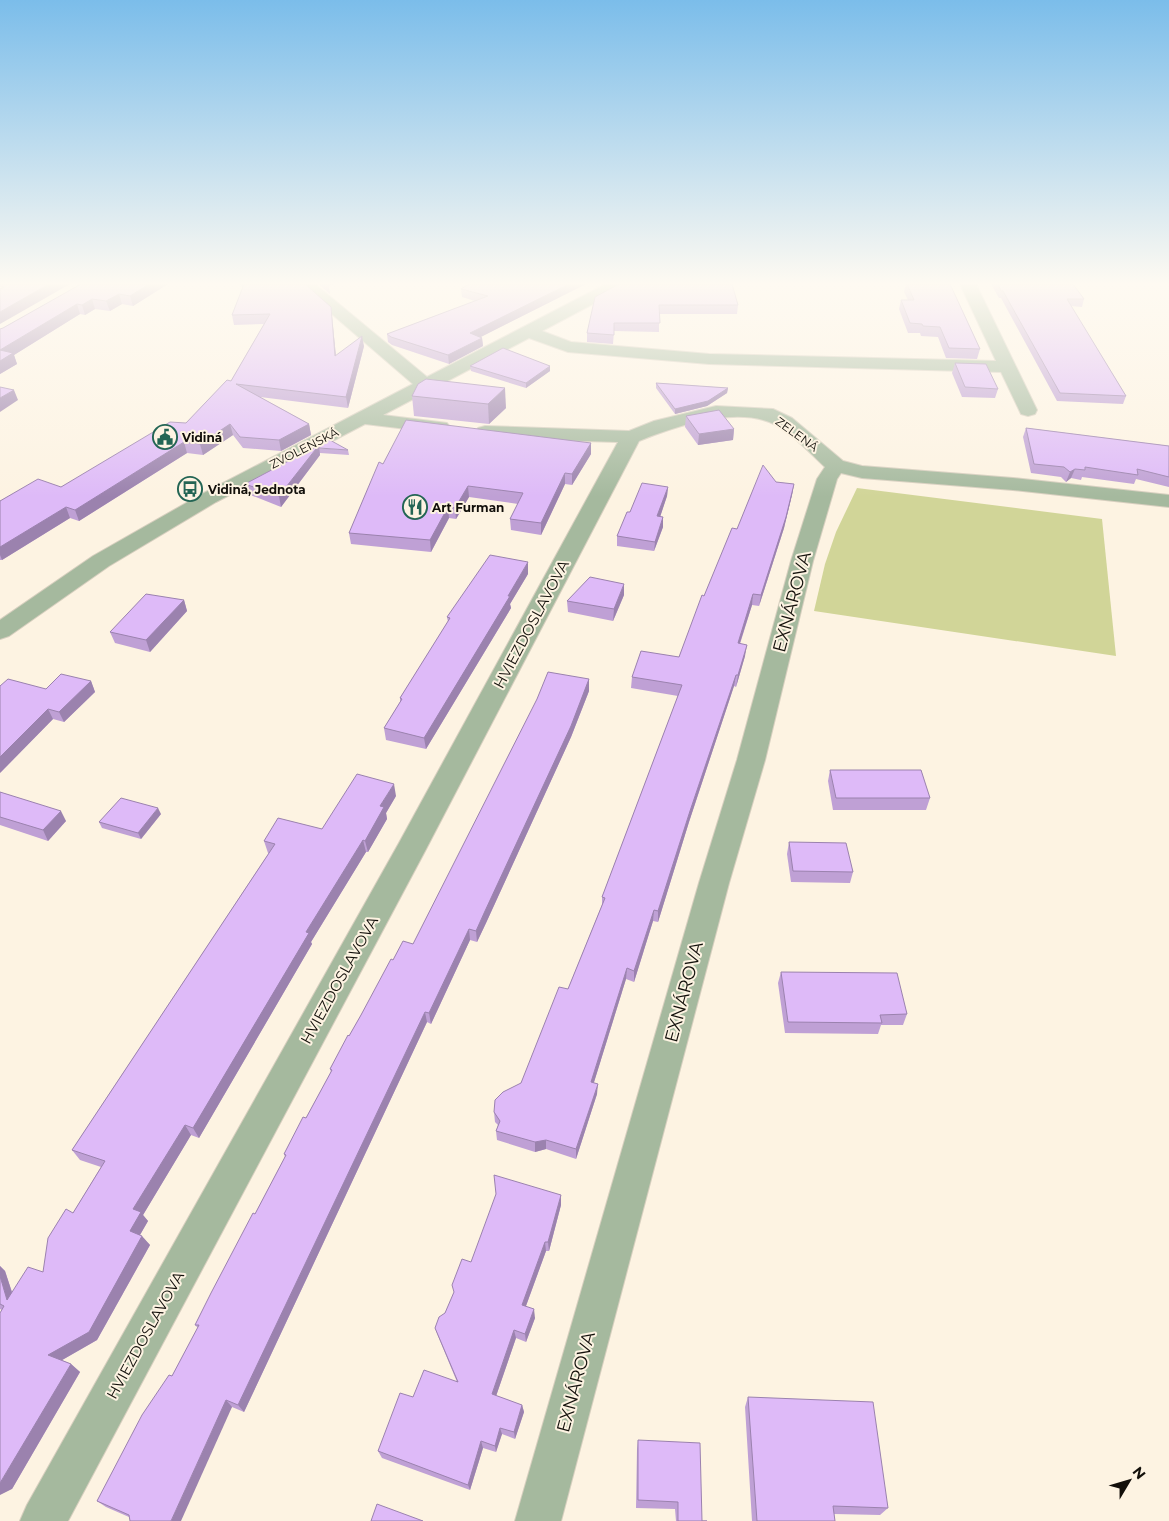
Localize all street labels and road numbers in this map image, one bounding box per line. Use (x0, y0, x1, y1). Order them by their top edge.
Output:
street label: ZELENÁ (773, 413, 822, 455)
street label: ZVOLENSKÁ (267, 424, 341, 472)
street label: EXNÁROVA (768, 549, 816, 655)
street label: HVIEZDOSLAVOVA (489, 556, 573, 692)
street label: HVIEZDOSLAVOVA (296, 913, 382, 1047)
street label: EXNÁROVA (660, 939, 708, 1045)
street label: HVIEZDOSLAVOVA (102, 1268, 188, 1402)
street label: EXNÁROVA (552, 1329, 600, 1435)

